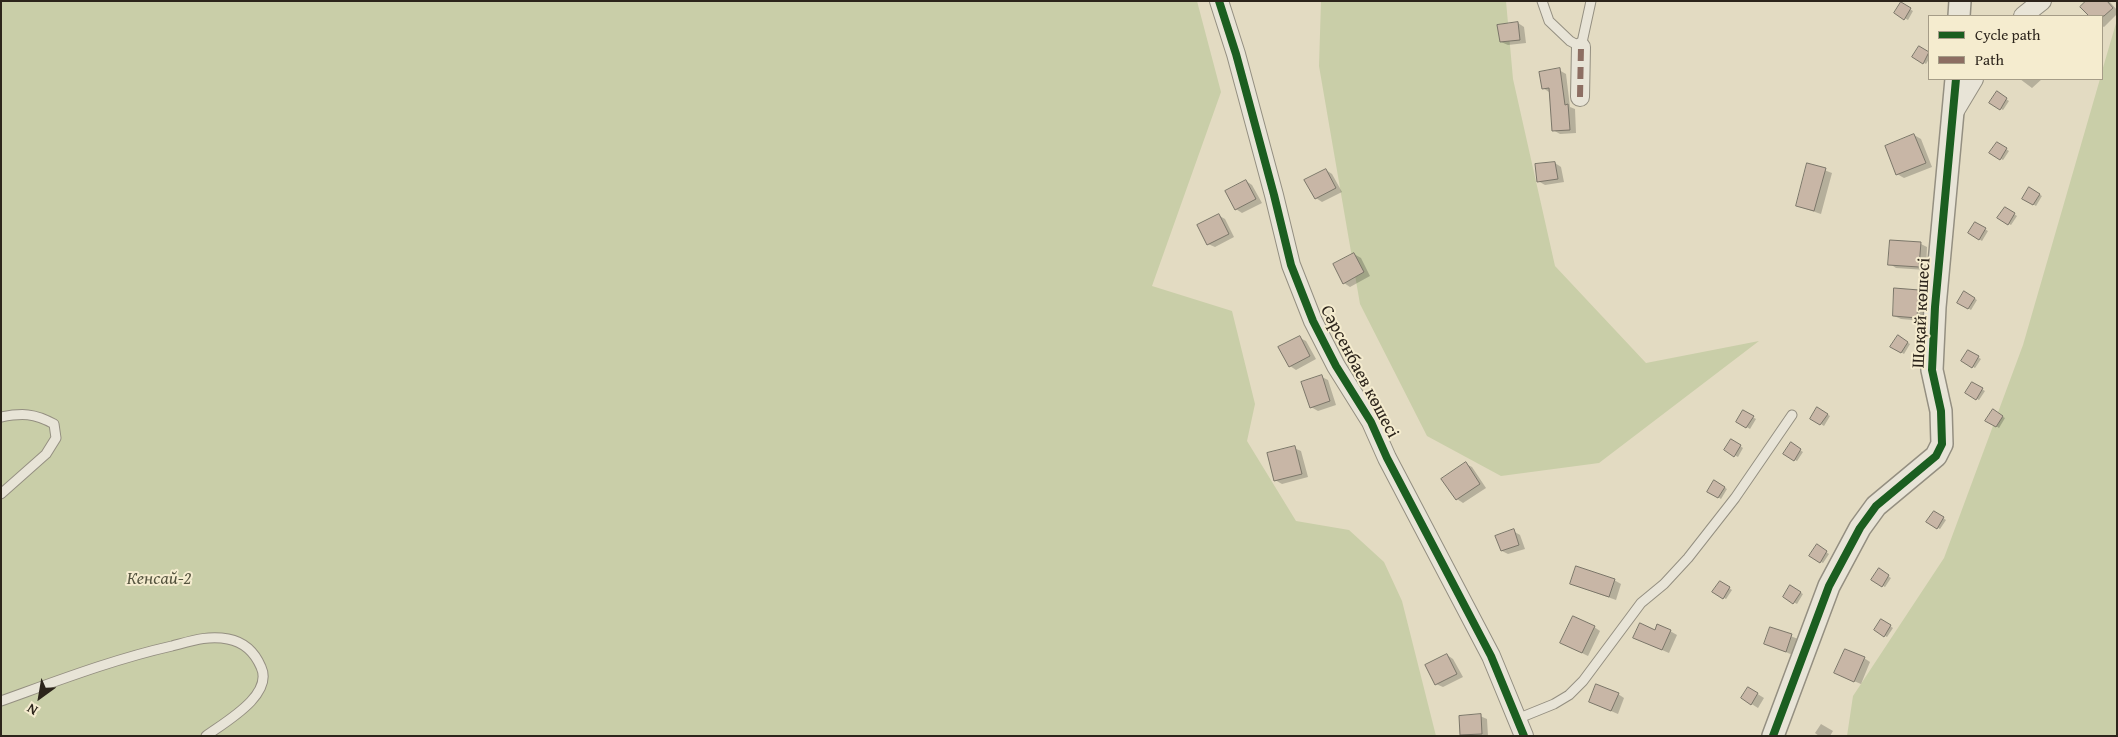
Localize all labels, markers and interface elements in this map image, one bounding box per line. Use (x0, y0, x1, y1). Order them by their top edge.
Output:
legend (1928, 15, 2103, 80)
text: Cycle path (1975, 24, 2041, 45)
text: Path (1975, 49, 2004, 70)
street label: Шоқай көшесі (1908, 257, 1936, 369)
street label: Сәрсенбаев көшесі (1315, 302, 1403, 442)
park label: Кенсай-2 (127, 568, 191, 590)
north arrow (15, 672, 65, 722)
text: N (23, 699, 41, 721)

